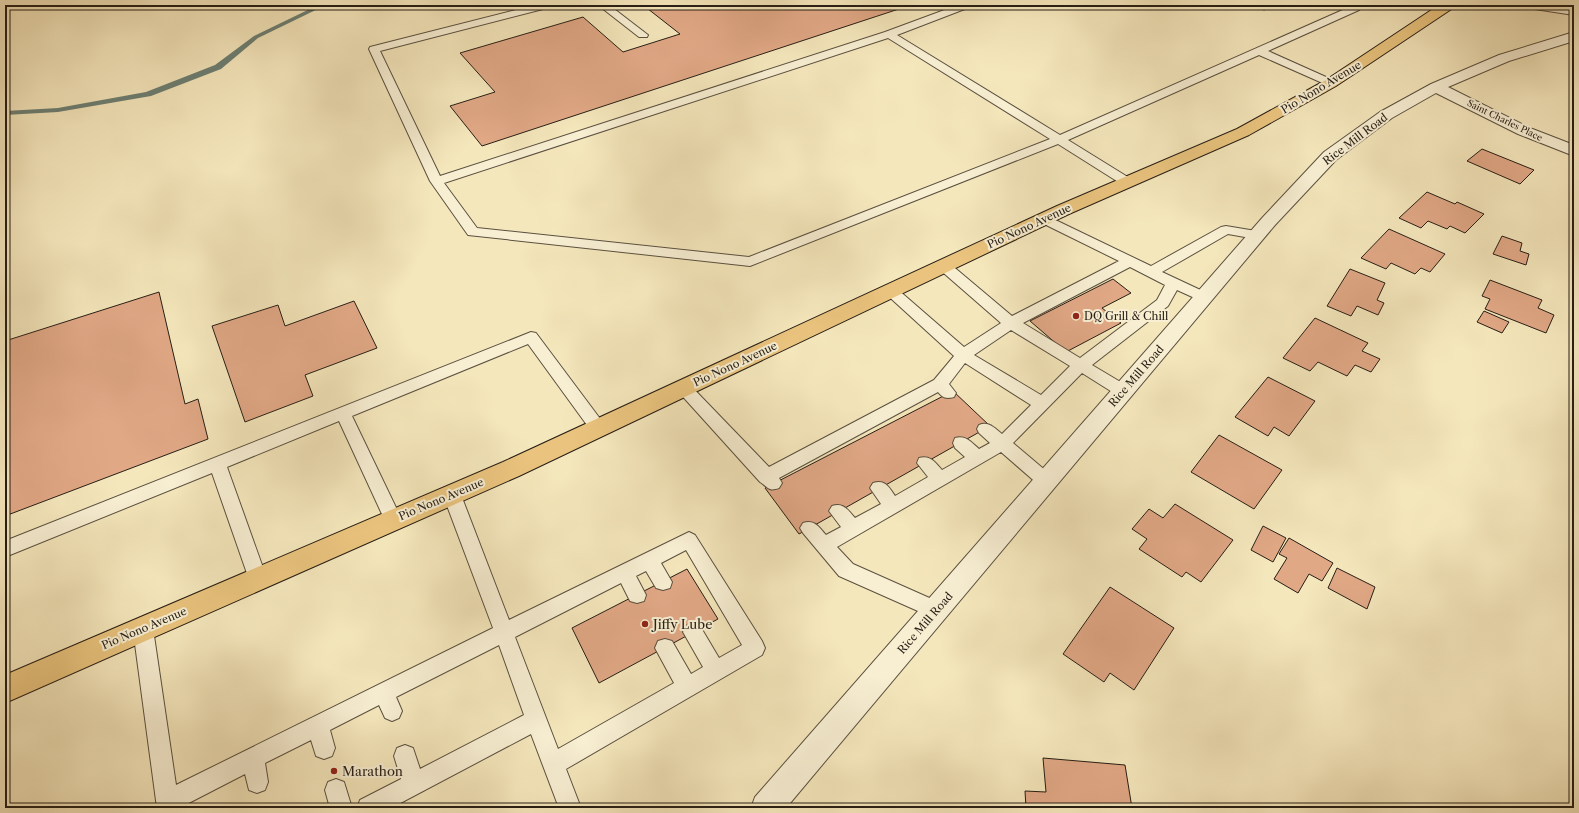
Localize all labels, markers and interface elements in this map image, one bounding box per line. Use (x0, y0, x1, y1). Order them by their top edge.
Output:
street label: Pio Nono Avenue (1278, 58, 1364, 116)
street label: Saint Charles Place (1466, 97, 1544, 143)
street label: Rice Mill Road (1320, 110, 1390, 168)
street label: Pio Nono Avenue (985, 200, 1073, 252)
place label: DQ Grill & Chill (1084, 309, 1169, 323)
marker: DQ Grill & Chill (1071, 311, 1081, 321)
street label: Pio Nono Avenue (691, 338, 779, 390)
street label: Rice Mill Road (1105, 342, 1167, 410)
street label: Pio Nono Avenue (396, 475, 486, 523)
street label: Rice Mill Road (894, 589, 956, 657)
street label: Pio Nono Avenue (99, 604, 189, 652)
place label: Jiffy Lube (651, 616, 712, 632)
marker: Jiffy Lube (640, 619, 650, 629)
place label: Marathon (342, 763, 403, 779)
marker: Marathon (329, 766, 339, 776)

